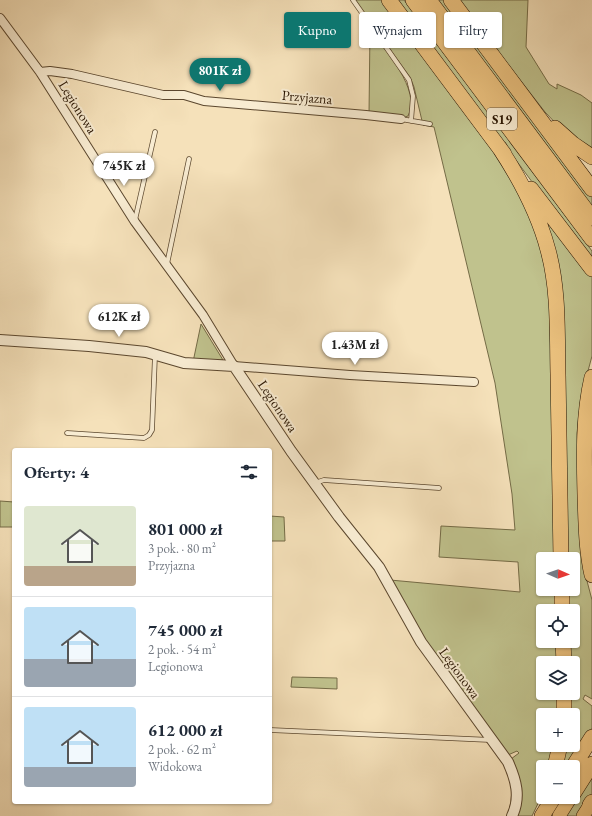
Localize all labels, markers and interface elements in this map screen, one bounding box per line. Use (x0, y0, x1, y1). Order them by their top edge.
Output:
chip: Kupno (284, 12, 351, 48)
chip: Wynajem (359, 12, 436, 48)
chip: Filtry (444, 12, 502, 48)
pin: 801K zł (183, 58, 257, 92)
text: 801K zł (198, 62, 242, 79)
street label: Legionowa (55, 77, 102, 137)
street label: Przyjazna (281, 86, 333, 108)
road number: S19 (487, 108, 517, 130)
pin: 745K zł (87, 153, 161, 187)
text: 745K zł (102, 157, 146, 174)
pin: 612K zł (82, 304, 156, 338)
text: 612K zł (97, 308, 141, 325)
pin: 1.43M zł (314, 332, 396, 366)
text: 1.43M zł (331, 336, 379, 353)
street label: Legionowa (254, 376, 302, 436)
text: Oferty: 4 (24, 461, 89, 483)
icon: filters (238, 461, 260, 483)
text: 801 000 zł (148, 518, 222, 540)
icon: home (56, 522, 104, 570)
text: 3 pok. · 80 m² (148, 540, 216, 557)
north arrow (536, 552, 580, 596)
map controls (536, 552, 580, 804)
text: Przyjazna (148, 557, 195, 574)
button: locate (536, 604, 580, 648)
text: 745 000 zł (148, 619, 222, 641)
icon: home (56, 623, 104, 671)
text: 2 pok. · 54 m² (148, 641, 216, 658)
street label: Legionowa (435, 644, 485, 703)
button: layers (536, 656, 580, 700)
text: Legionowa (148, 658, 203, 675)
button: + (536, 708, 580, 752)
text: 612 000 zł (148, 719, 222, 741)
icon: home (56, 723, 104, 771)
text: 2 pok. · 62 m² (148, 741, 216, 758)
text: Widokowa (148, 758, 202, 775)
button: − (536, 760, 580, 804)

